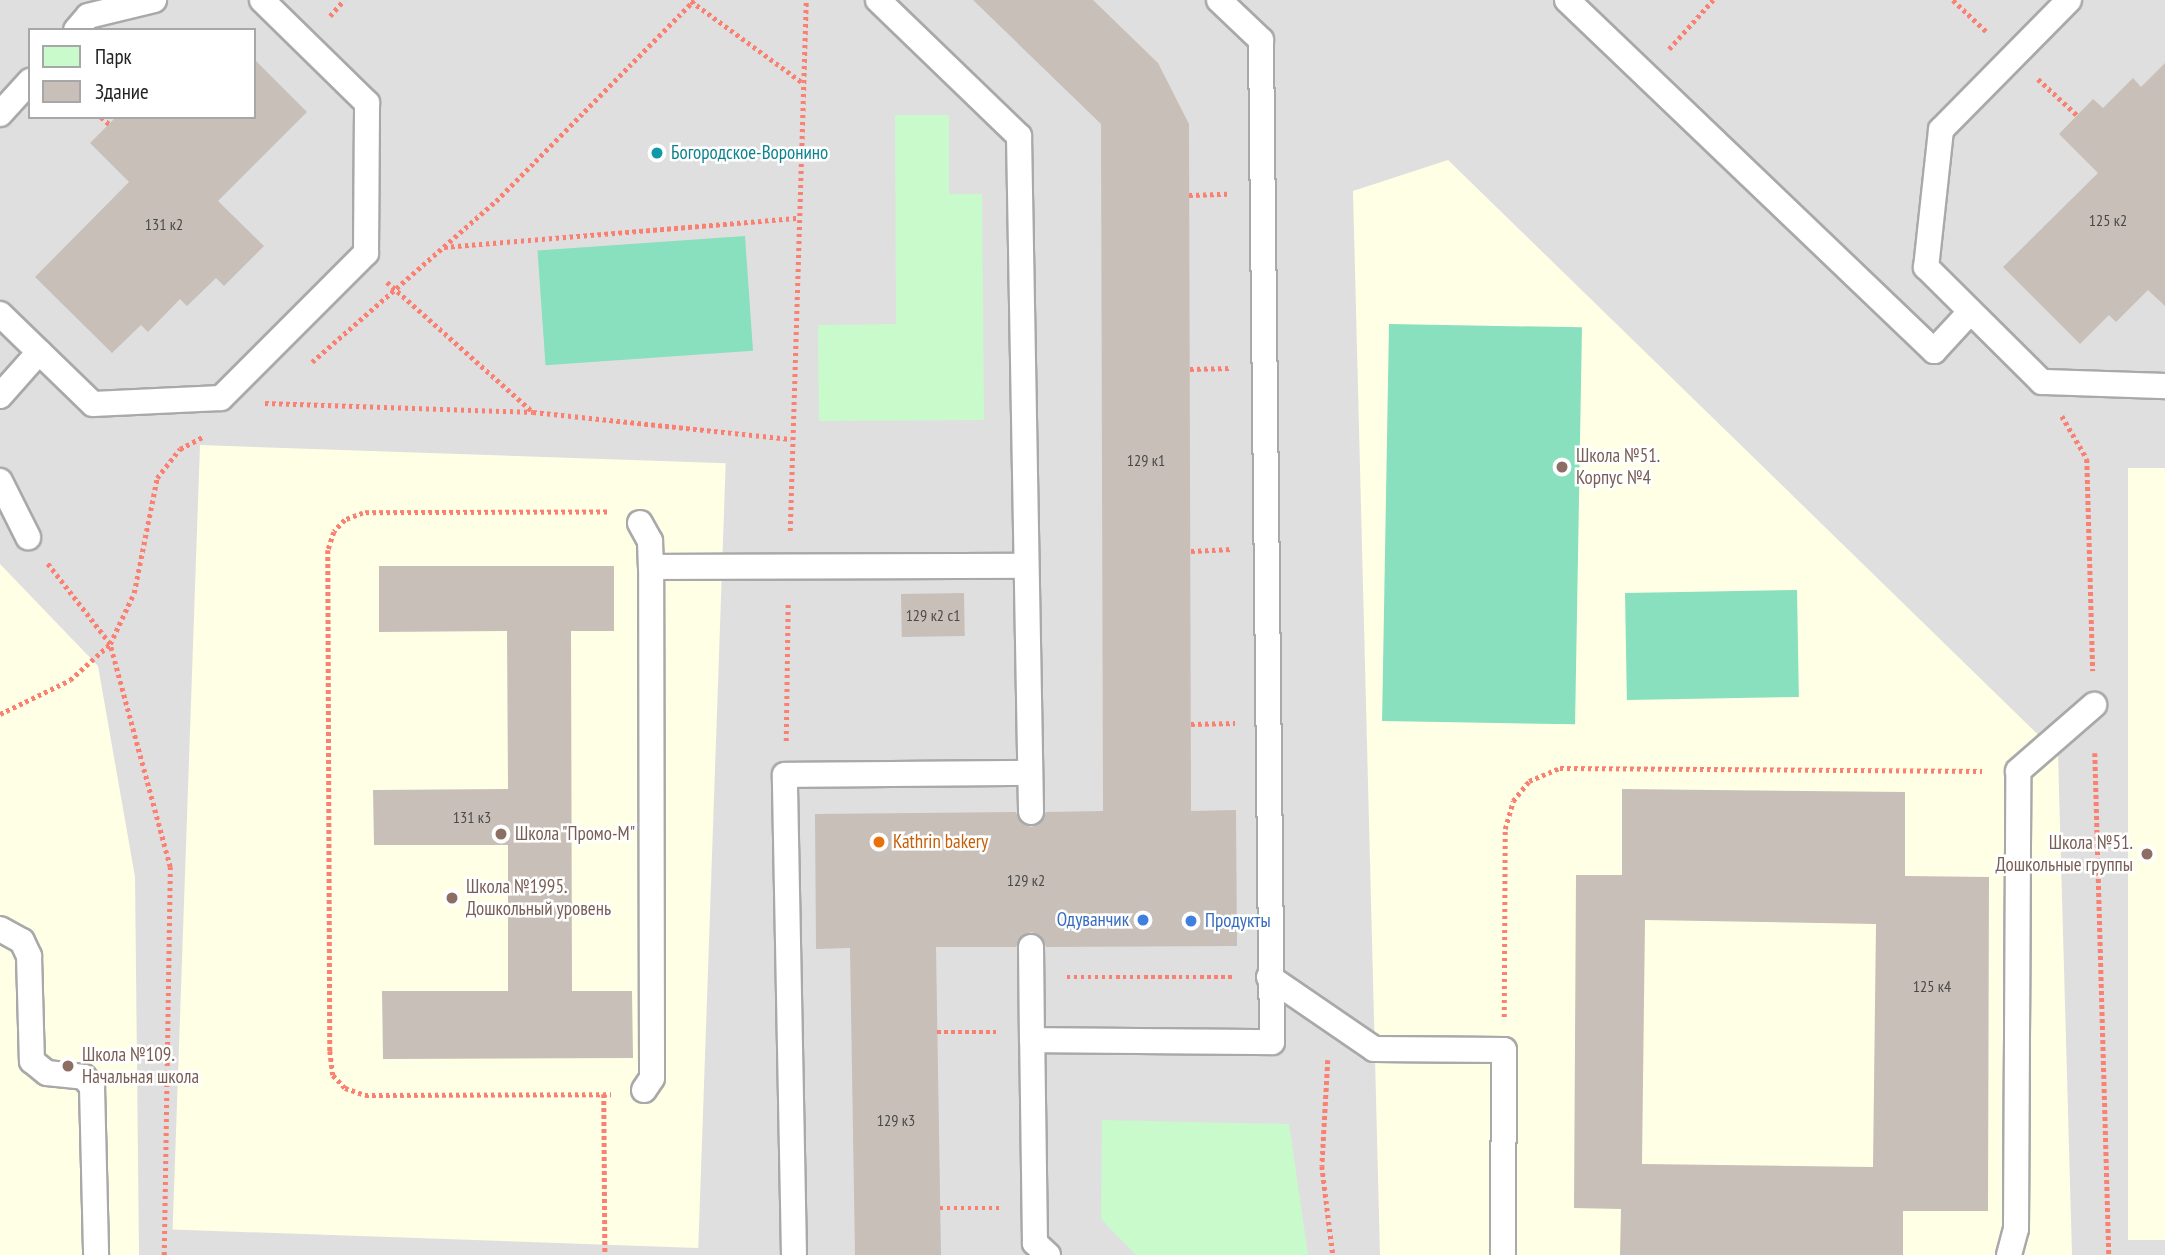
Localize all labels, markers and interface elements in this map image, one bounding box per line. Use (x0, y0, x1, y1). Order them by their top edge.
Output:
legend (28, 28, 256, 119)
text: Парк (95, 43, 132, 70)
text: Здание (95, 78, 149, 105)
place label: Богородское-Воронино (671, 142, 828, 164)
marker: Богородское-Воронино (649, 145, 665, 161)
house number: 125 к2 (2089, 210, 2127, 230)
house number: 131 к2 (145, 214, 183, 234)
place label: Школа №51. Корпус №4 (1576, 445, 1660, 489)
house number: 129 к1 (1127, 450, 1165, 470)
marker: Школа №51. Корпус №4 (1554, 459, 1570, 475)
house number: 129 к2 с1 (906, 605, 960, 625)
house number: 131 к3 (453, 807, 491, 827)
place label: Школа "Промо-М" (515, 823, 636, 845)
marker: Школа "Промо-М" (493, 826, 509, 842)
place label: Kathrin bakery (893, 831, 988, 853)
place label: Школа №51. Дошкольные группы (1995, 832, 2133, 876)
marker: Kathrin bakery (871, 834, 887, 850)
marker: Школа №51. Дошкольные группы (2139, 846, 2155, 862)
house number: 129 к2 (1007, 870, 1045, 890)
place label: Школа №1995. Дошкольный уровень (466, 876, 611, 920)
marker: Школа №1995. Дошкольный уровень (444, 890, 460, 906)
place label: Одуванчик (1057, 909, 1129, 931)
place label: Продукты (1205, 910, 1271, 932)
marker: Одуванчик (1135, 912, 1151, 928)
marker: Продукты (1183, 913, 1199, 929)
house number: 125 к4 (1913, 976, 1951, 996)
place label: Школа №109. Начальная школа (82, 1044, 199, 1088)
marker: Школа №109. Начальная школа (60, 1058, 76, 1074)
house number: 129 к3 (877, 1110, 915, 1130)

